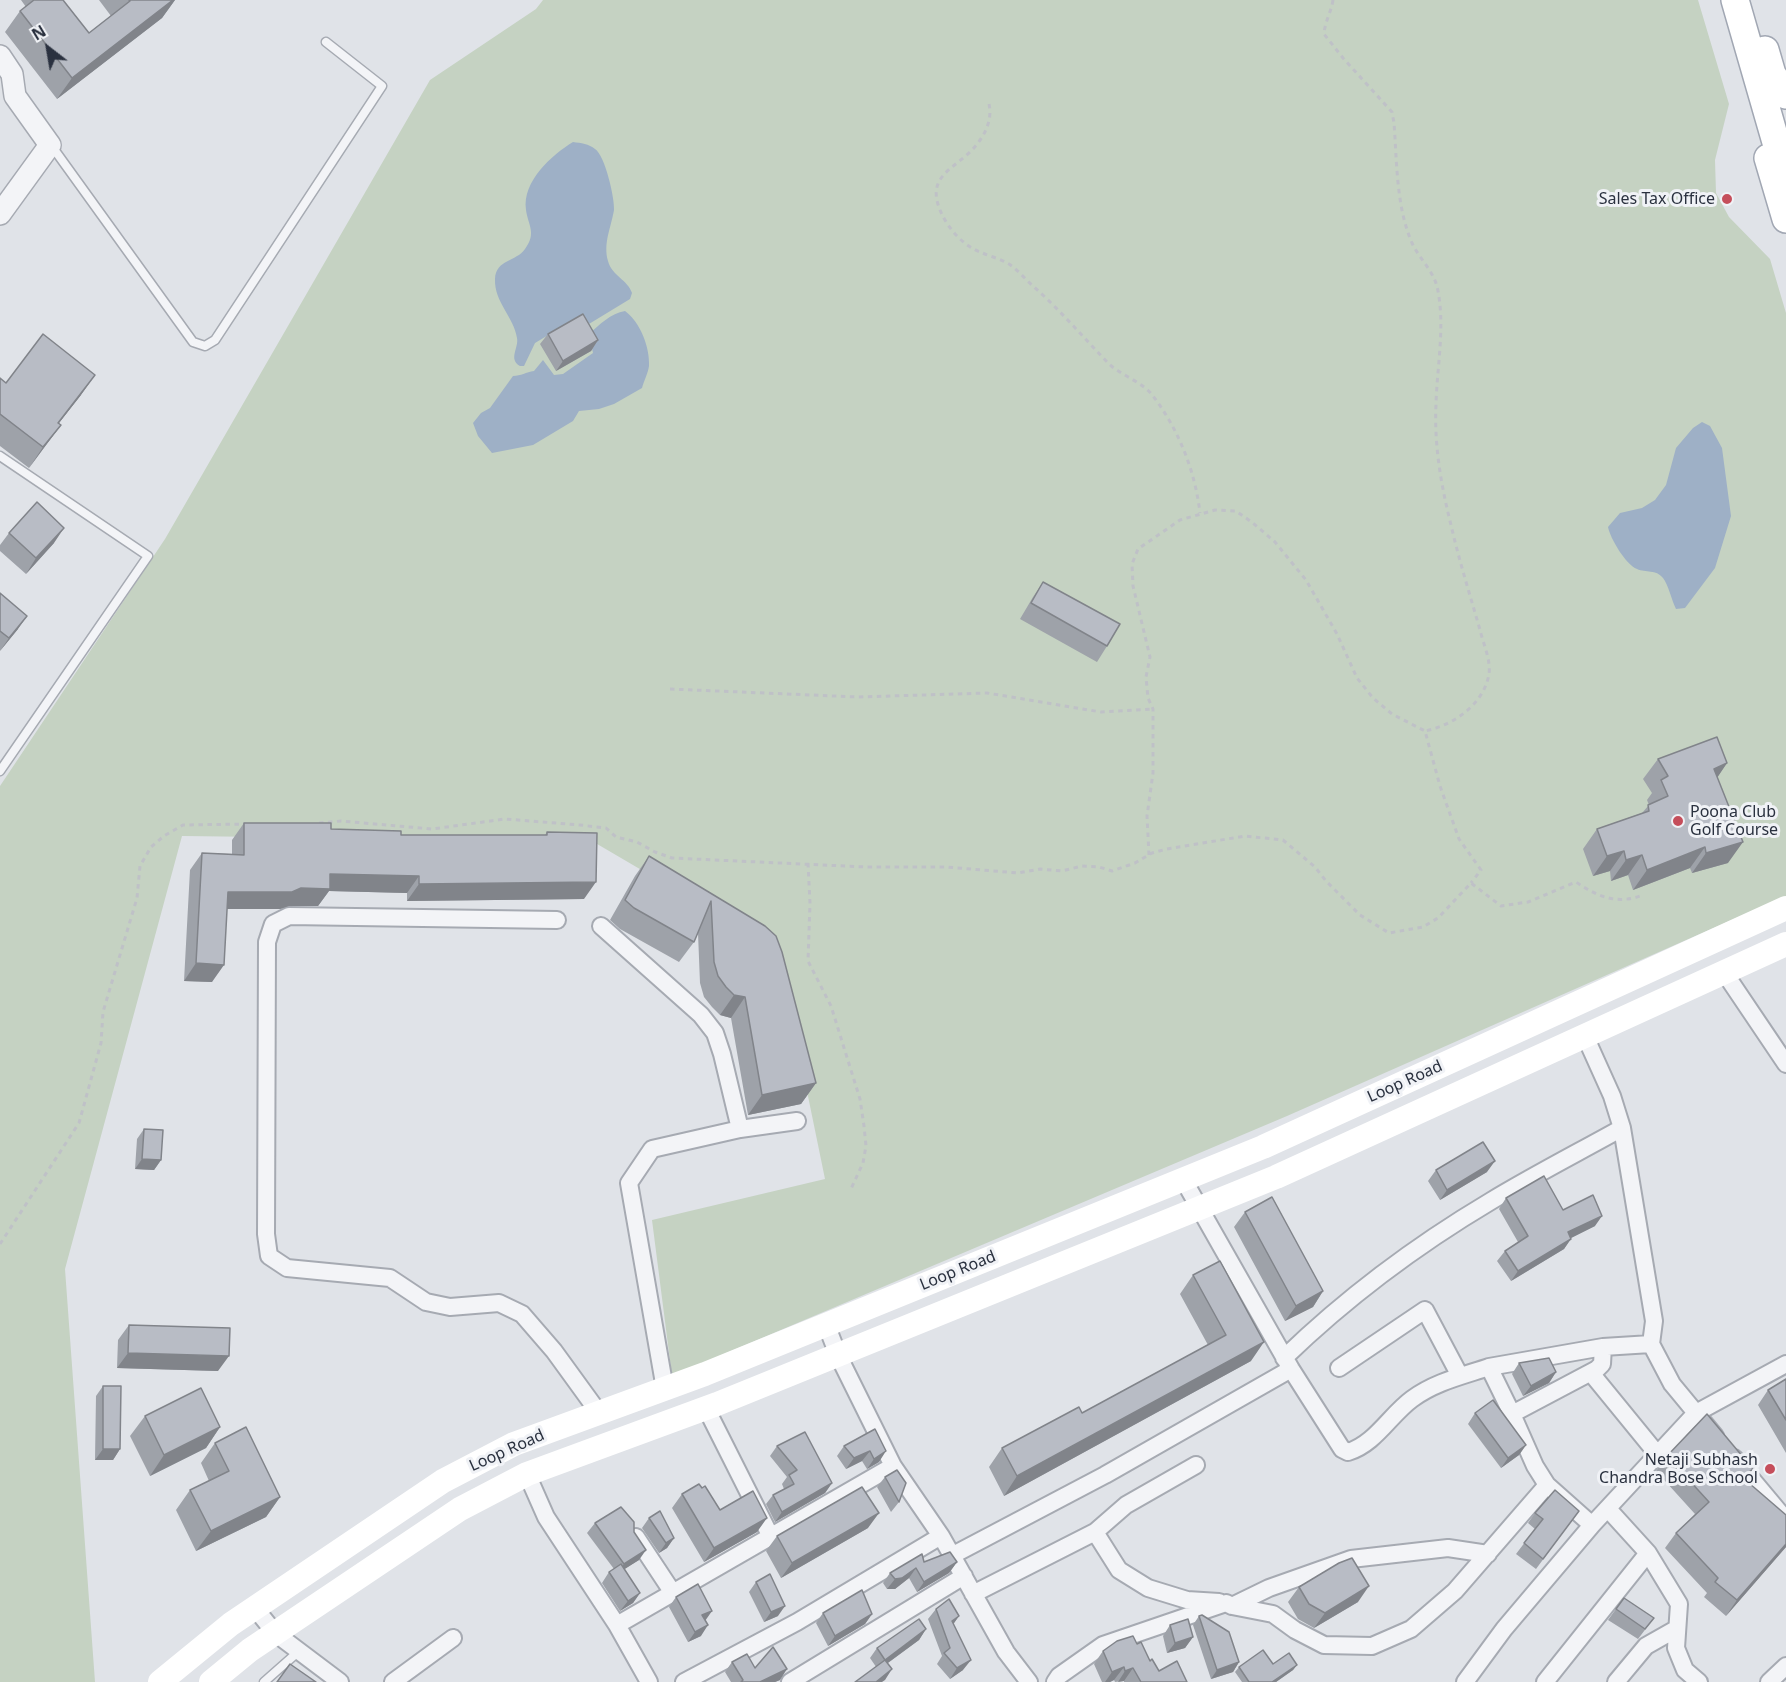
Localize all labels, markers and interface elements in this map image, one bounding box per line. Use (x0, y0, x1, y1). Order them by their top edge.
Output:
north arrow (18, 18, 78, 78)
text: N (27, 20, 50, 45)
place label: Sales Tax Office (1599, 189, 1715, 209)
marker: Sales Tax Office (1720, 192, 1734, 206)
place label: Poona Club Golf Course (1690, 802, 1778, 840)
marker: Poona Club Golf Course (1671, 814, 1685, 828)
street label: Loop Road (1364, 1057, 1446, 1107)
street label: Loop Road (917, 1247, 999, 1295)
street label: Loop Road (466, 1426, 548, 1476)
place label: Netaji Subhash Chandra Bose School (1599, 1450, 1758, 1488)
marker: Netaji Subhash Chandra Bose School (1763, 1462, 1777, 1476)

